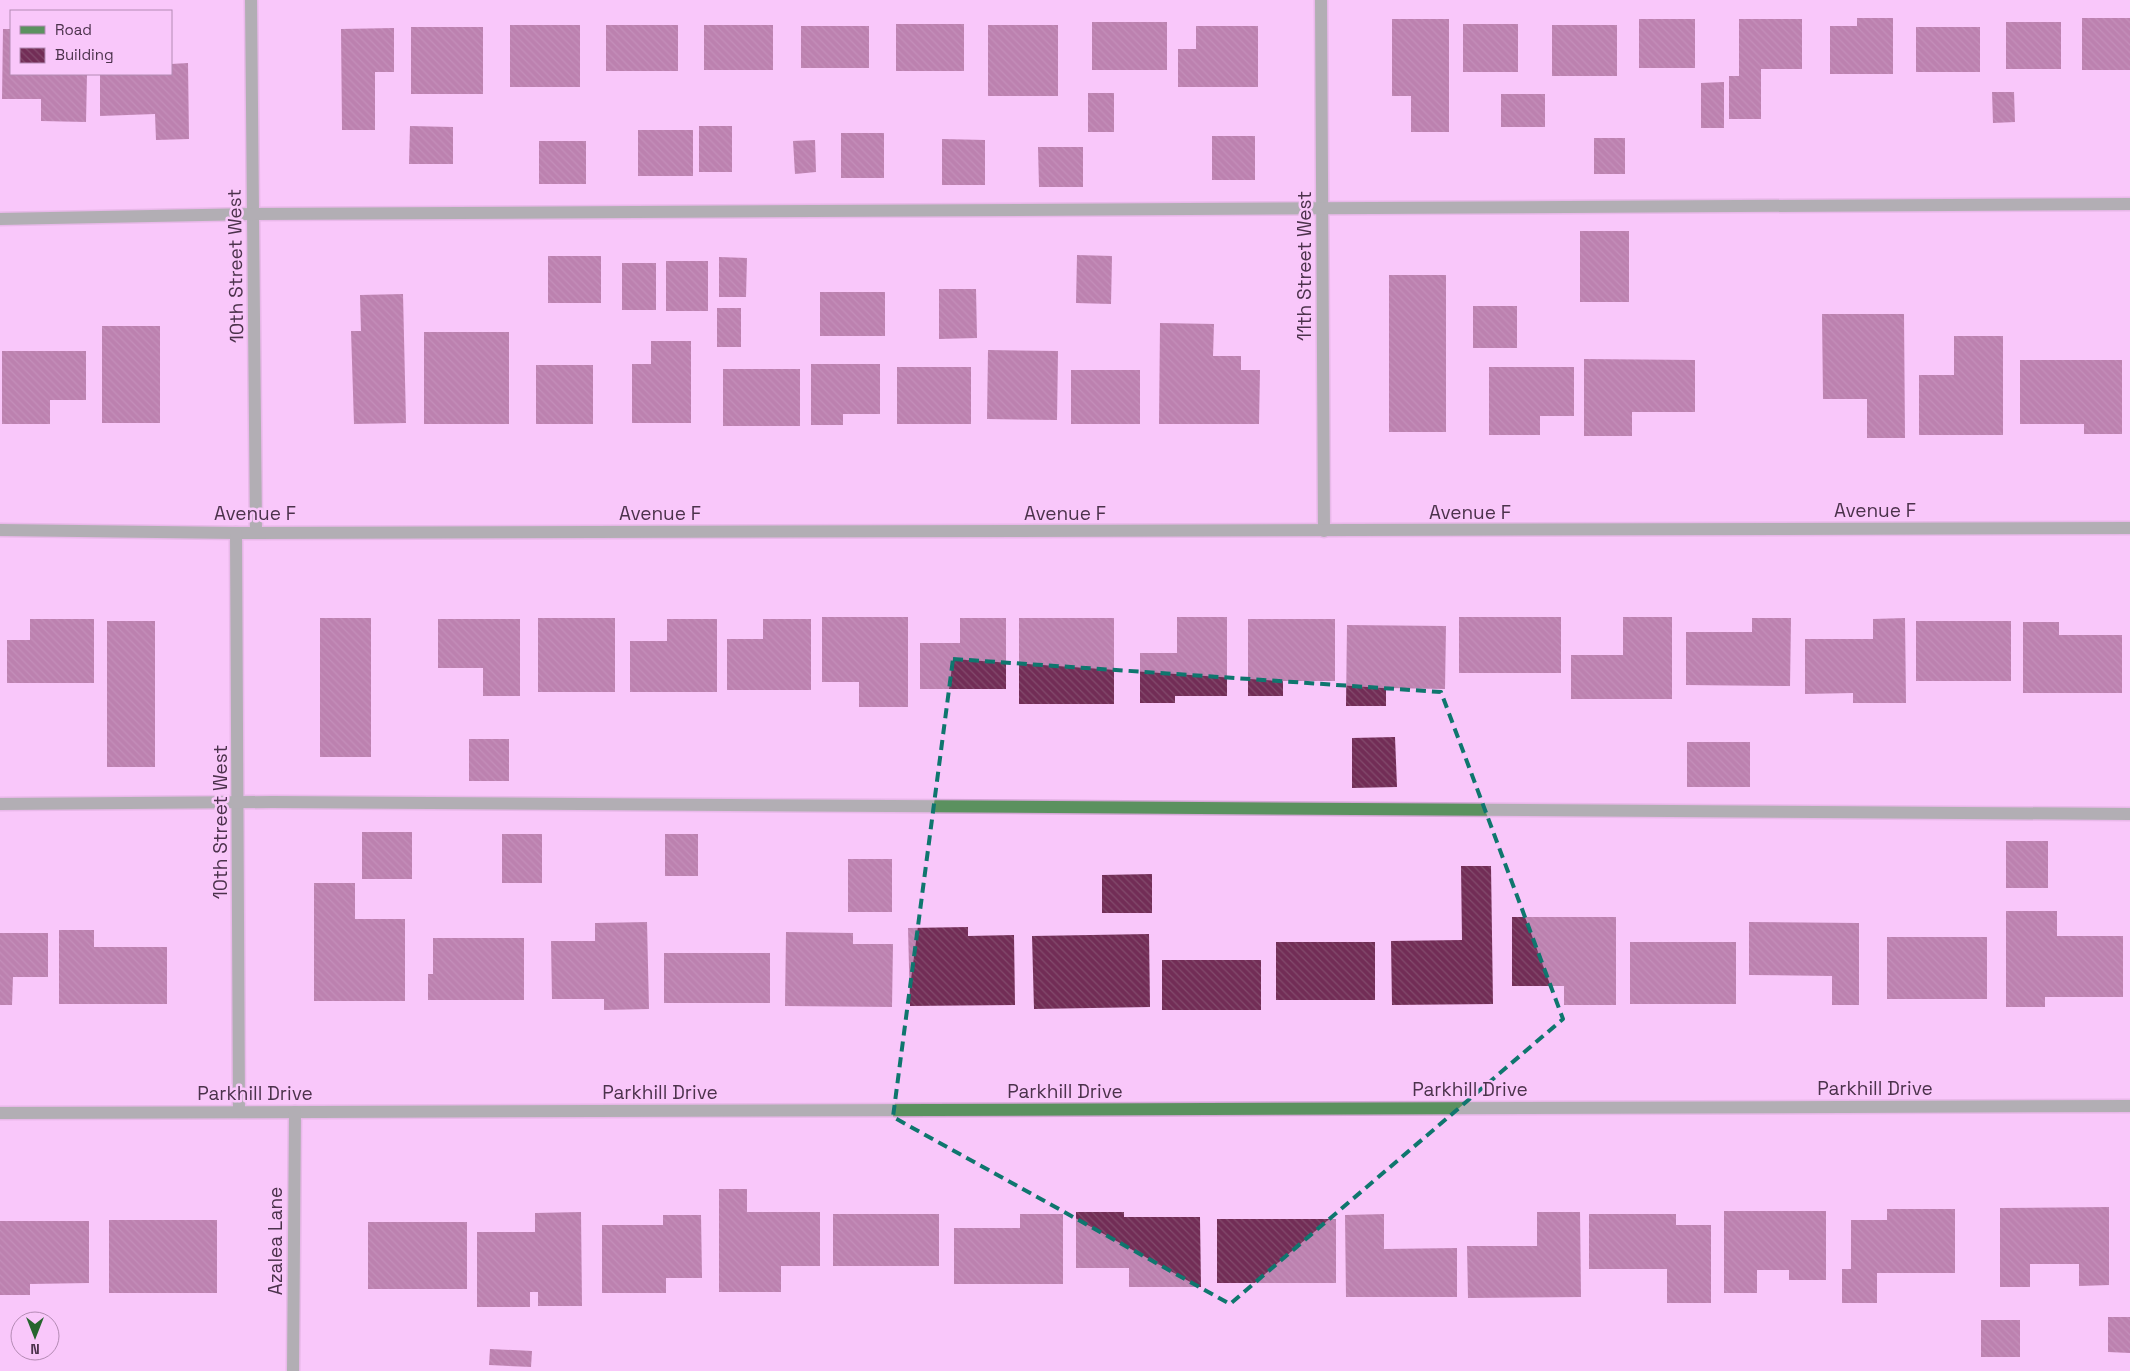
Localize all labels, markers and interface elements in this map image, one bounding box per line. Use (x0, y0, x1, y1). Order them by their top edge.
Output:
legend (10, 10, 172, 75)
text: Road (55, 20, 92, 39)
text: Building (55, 45, 114, 64)
street label: 10th Street West (222, 189, 249, 343)
street label: 11th Street West (1292, 191, 1317, 341)
street label: Avenue F (1834, 498, 1916, 523)
street label: Avenue F (1429, 500, 1511, 525)
street label: Avenue F (214, 501, 296, 526)
street label: Avenue F (619, 501, 701, 526)
street label: Avenue F (1024, 501, 1106, 526)
street label: 10th Street West (208, 745, 233, 899)
street label: Parkhill Drive (1817, 1076, 1933, 1101)
street label: Parkhill Drive (1412, 1077, 1528, 1102)
street label: Parkhill Drive (1007, 1079, 1123, 1104)
street label: Parkhill Drive (602, 1080, 718, 1105)
street label: Parkhill Drive (197, 1081, 313, 1106)
street label: Azalea Lane (263, 1187, 288, 1295)
north arrow (10, 1311, 60, 1361)
text: N (30, 1340, 40, 1358)

